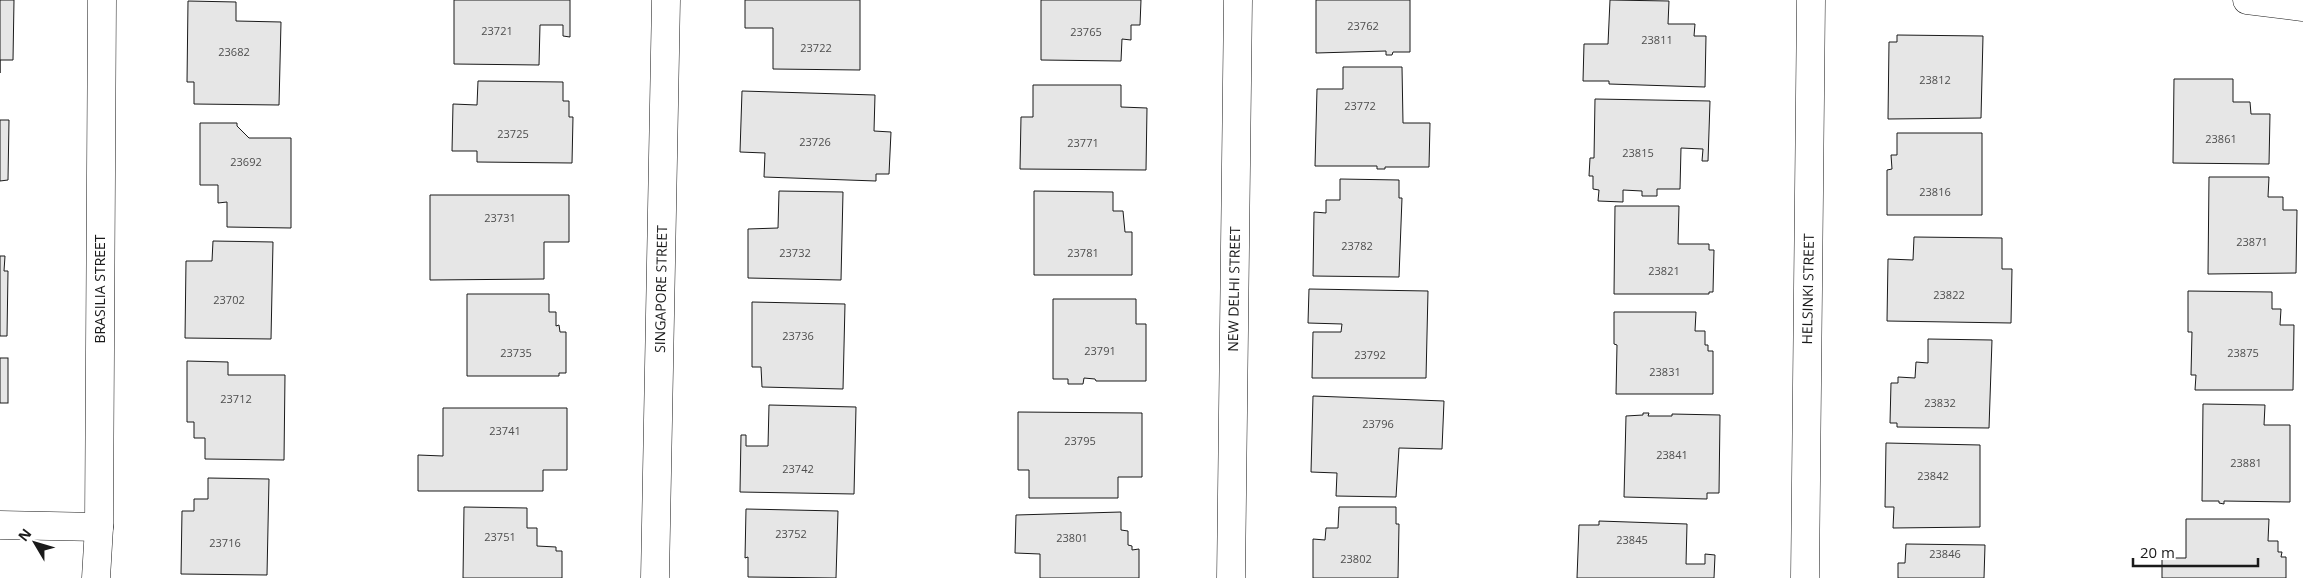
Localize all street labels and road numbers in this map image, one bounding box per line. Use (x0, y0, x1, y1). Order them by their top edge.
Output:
street label: SINGAPORE STREET (650, 225, 671, 353)
street label: NEW DELHI STREET (1223, 226, 1244, 352)
street label: HELSINKI STREET (1797, 233, 1818, 345)
street label: BRASILIA STREET (90, 234, 109, 344)

